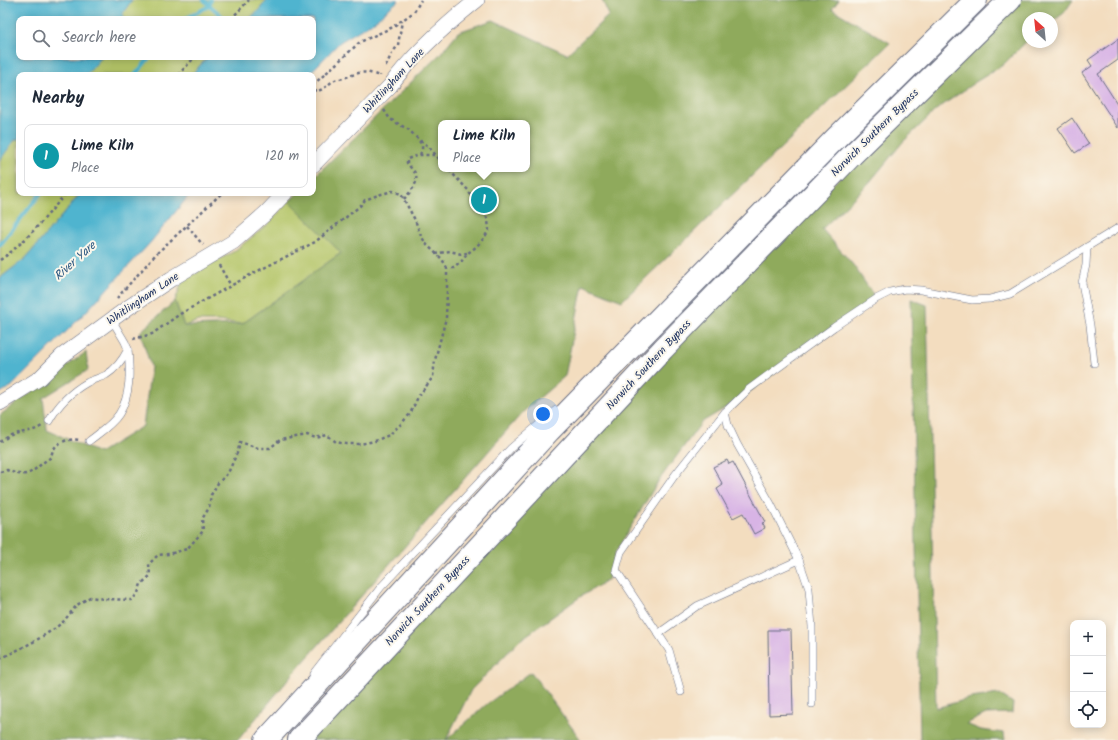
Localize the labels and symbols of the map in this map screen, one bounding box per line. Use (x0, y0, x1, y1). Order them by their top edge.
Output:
north arrow (1022, 12, 1058, 48)
street label: Whitlingham Lane (359, 44, 429, 118)
street label: Norwich Southern Bypass (827, 85, 923, 181)
pin: 1 (471, 185, 497, 215)
water label: River Yare (50, 236, 101, 285)
street label: Whitlingham Lane (103, 268, 183, 330)
street label: Norwich Southern Bypass (602, 315, 696, 414)
your location (533, 404, 553, 424)
street label: Norwich Southern Bypass (381, 551, 475, 650)

